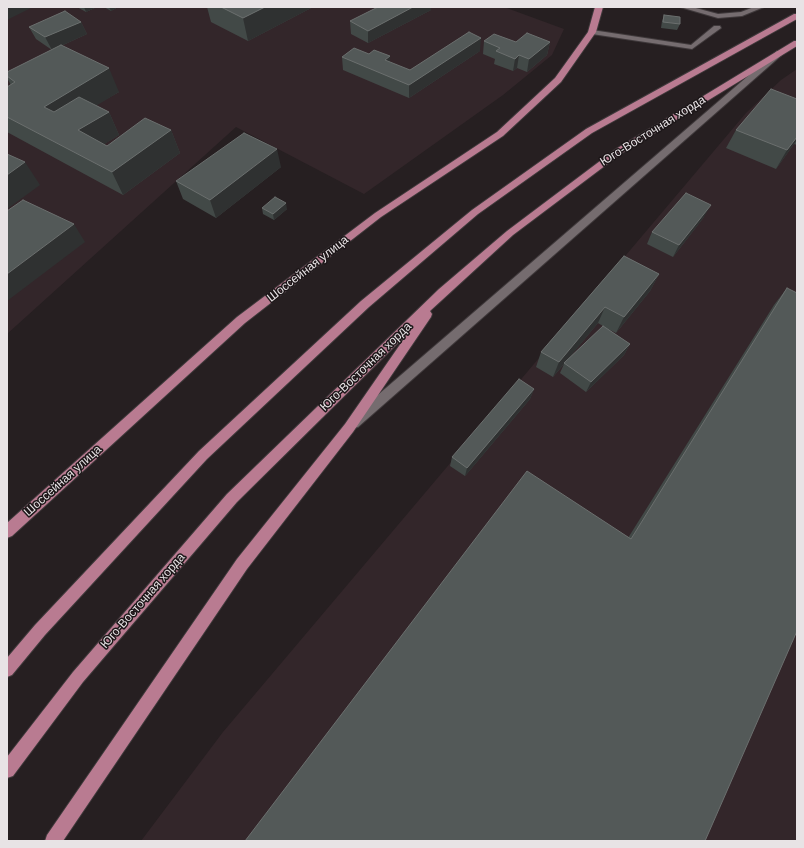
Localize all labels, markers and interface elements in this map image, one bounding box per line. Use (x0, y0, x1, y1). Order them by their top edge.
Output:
street label: Юго-Восточная хорда (598, 93, 708, 169)
street label: Шоссейная улица (264, 233, 352, 305)
street label: Юго-Восточная хорда (317, 320, 415, 414)
street label: Шоссейная улица (21, 442, 105, 520)
street label: Юго-Восточная хорда (98, 550, 188, 652)

